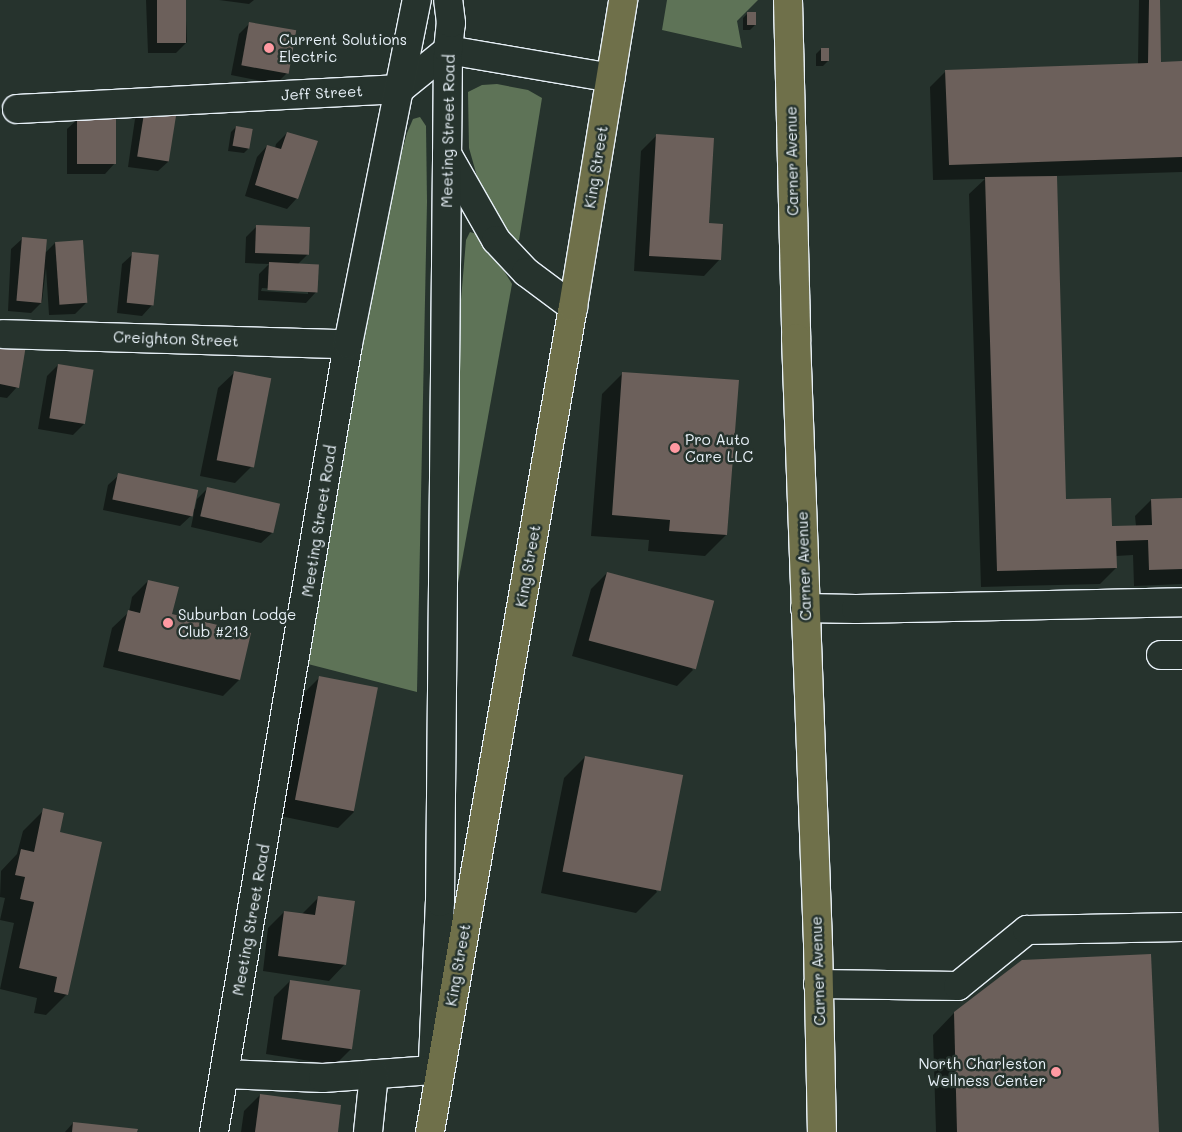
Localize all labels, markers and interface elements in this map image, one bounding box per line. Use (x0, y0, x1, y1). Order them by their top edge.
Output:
place label: Current Solutions Electric (279, 30, 407, 65)
marker: Current Solutions Electric (263, 42, 275, 54)
street label: Meeting Street Road (438, 54, 458, 208)
street label: Jeff Street (281, 82, 363, 104)
street label: Carner Avenue (782, 106, 802, 216)
street label: King Street (581, 124, 611, 210)
street label: Creighton Street (113, 328, 239, 350)
place label: Pro Auto Care LLC (685, 430, 753, 465)
marker: Pro Auto Care LLC (669, 442, 681, 454)
street label: Meeting Street Road (298, 444, 340, 598)
street label: Carner Avenue (793, 511, 815, 621)
street label: King Street (512, 523, 544, 609)
place label: Suburban Lodge Club #213 (178, 605, 296, 640)
marker: Suburban Lodge Club #213 (162, 617, 174, 629)
street label: Meeting Street Road (229, 843, 273, 997)
street label: Carner Avenue (807, 916, 829, 1026)
street label: King Street (442, 922, 474, 1008)
place label: North Charleston Wellness Center (918, 1054, 1046, 1089)
marker: North Charleston Wellness Center (1050, 1066, 1062, 1078)

